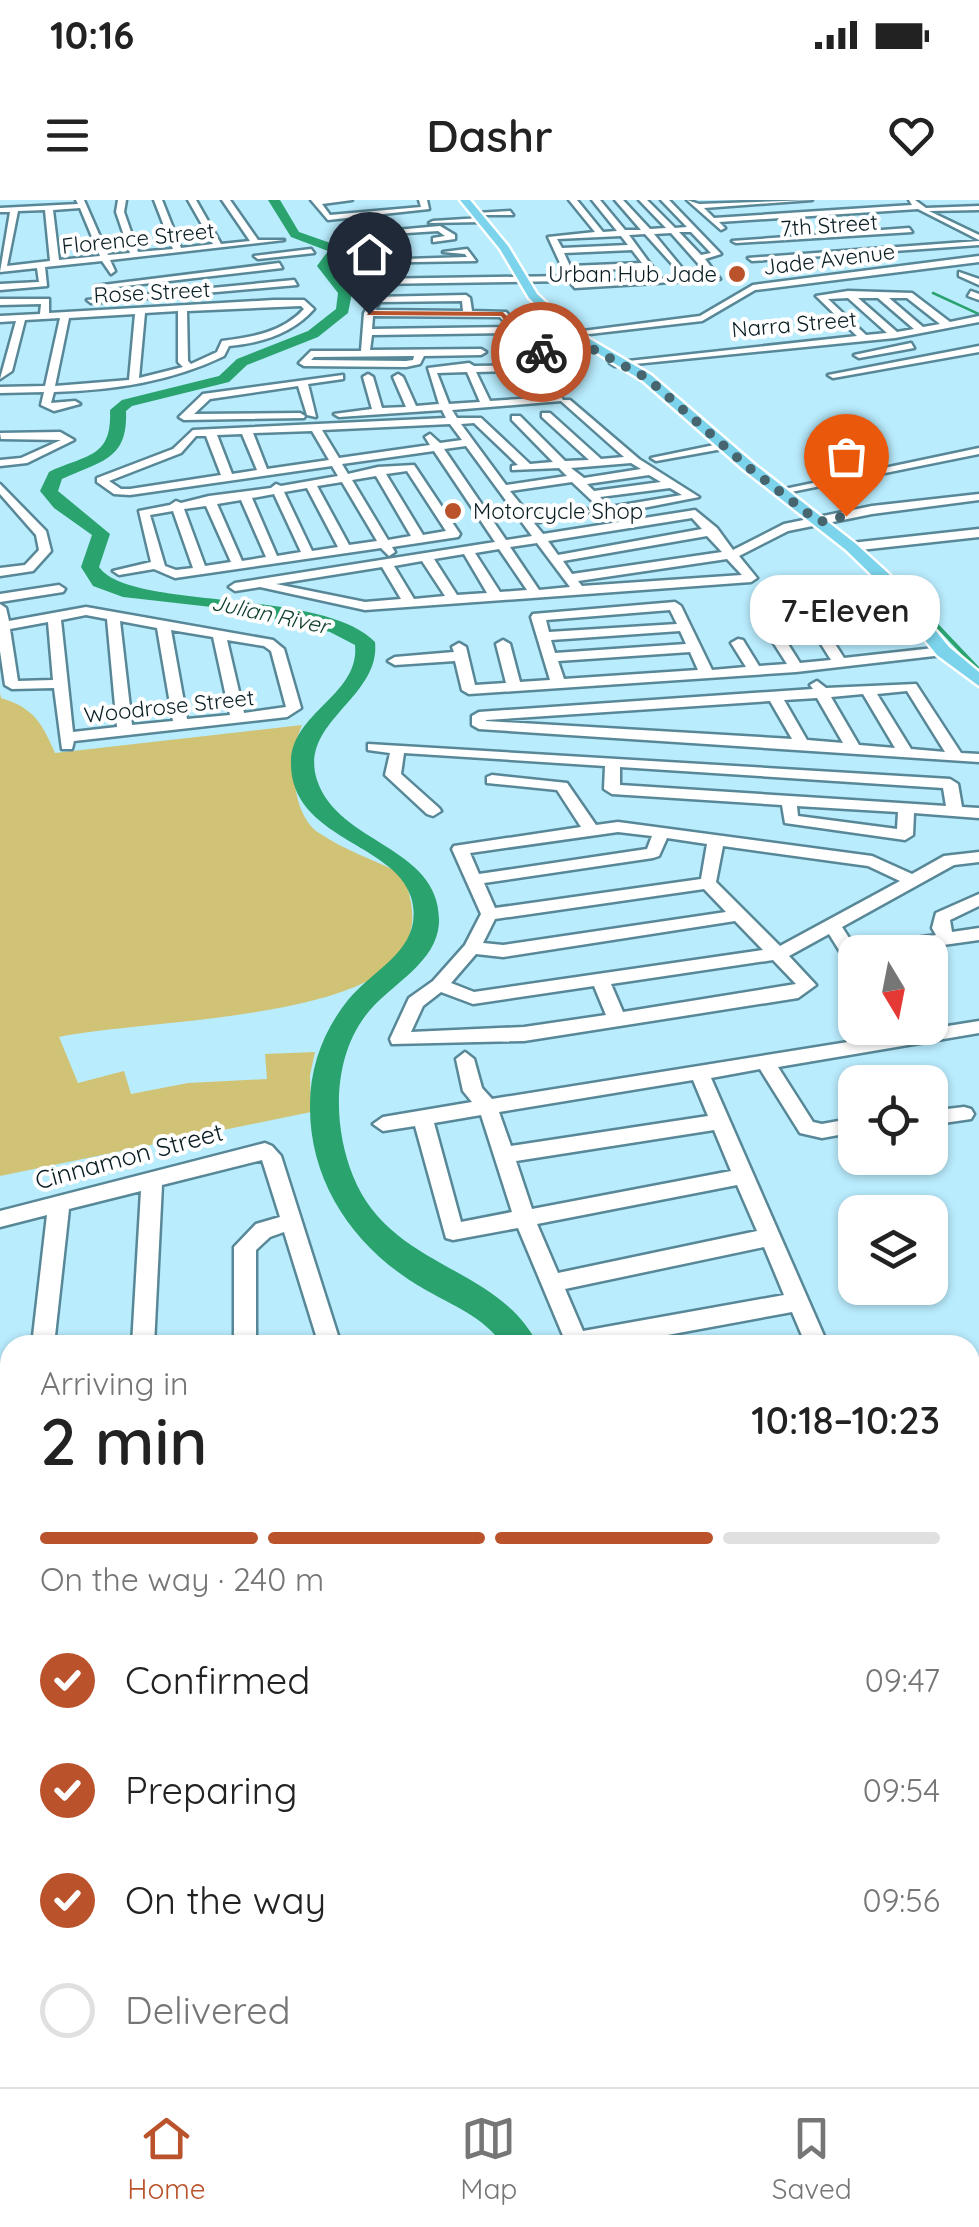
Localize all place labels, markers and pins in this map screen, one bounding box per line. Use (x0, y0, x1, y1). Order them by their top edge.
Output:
pin (327, 212, 412, 315)
place label: Urban Hub Jade (548, 260, 717, 288)
marker: Urban Hub Jade (726, 263, 748, 285)
pin (804, 414, 889, 517)
place label: Motorcycle Shop (473, 497, 643, 525)
marker: Motorcycle Shop (442, 500, 464, 522)
callout: 7-Eleven (751, 576, 941, 646)

